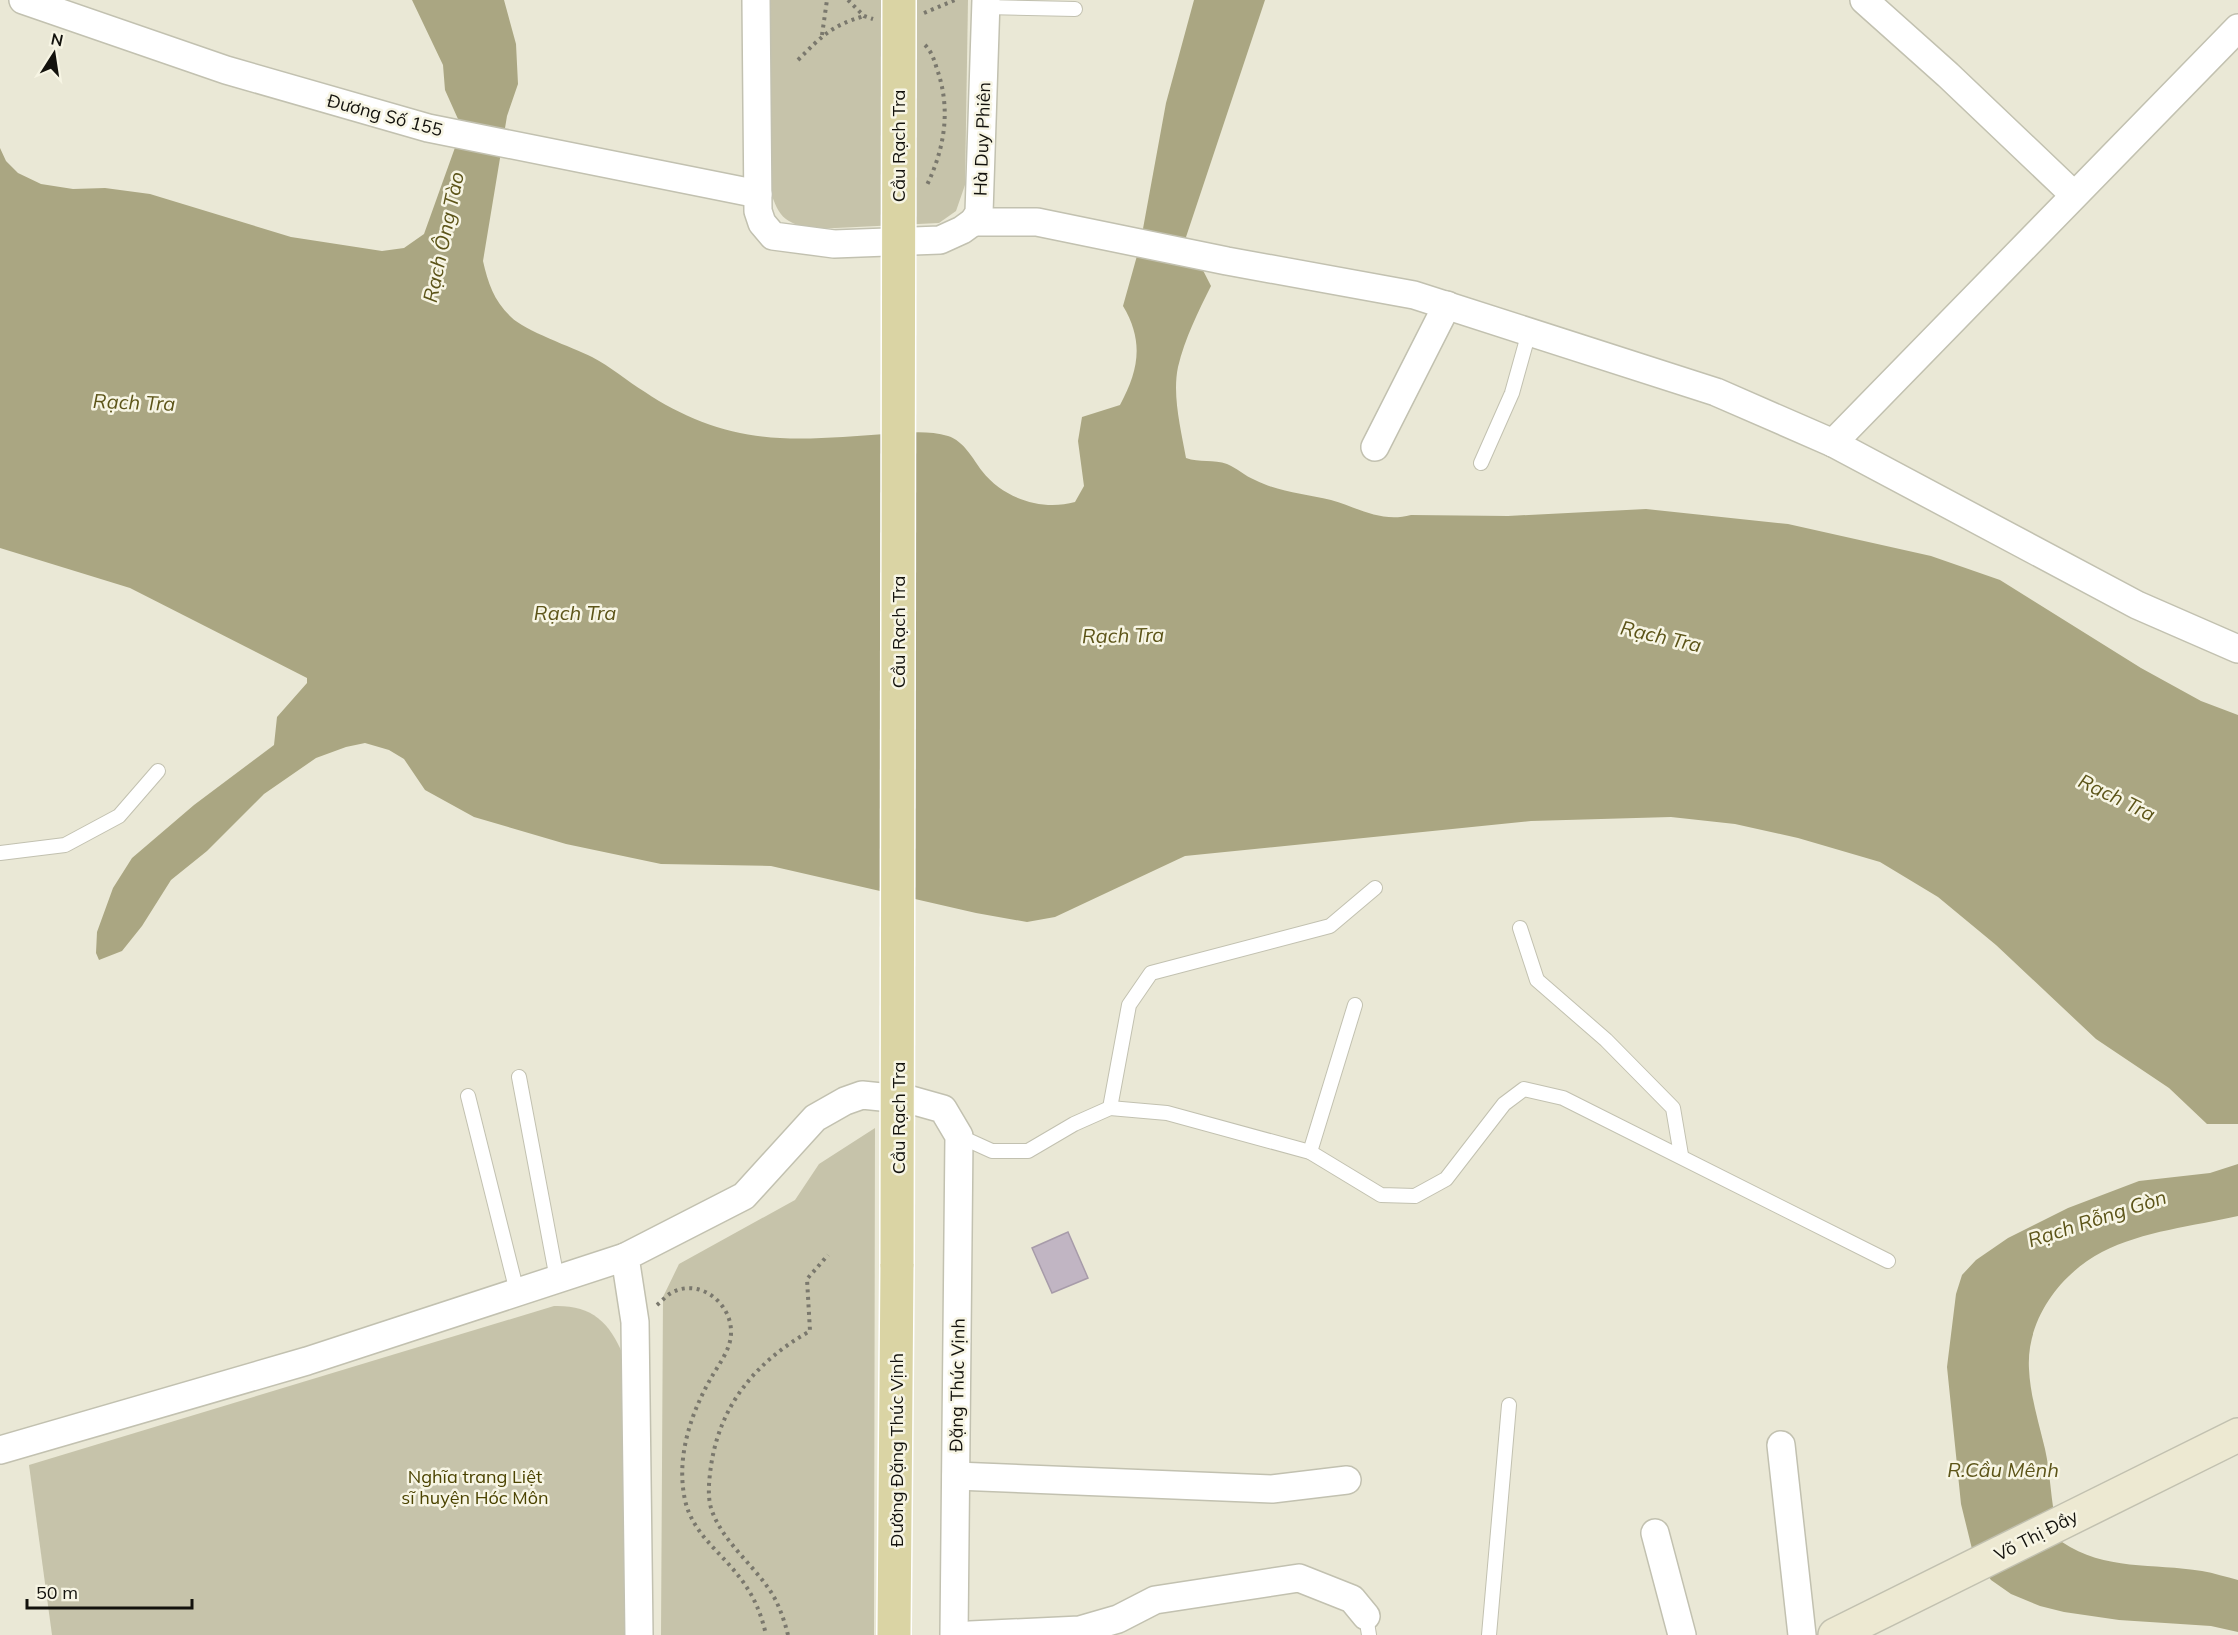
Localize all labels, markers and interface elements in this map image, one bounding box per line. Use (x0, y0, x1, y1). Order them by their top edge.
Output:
north arrow (24, 24, 84, 84)
text: N (49, 28, 65, 50)
street label: Hà Duy Phiên (969, 82, 995, 196)
street label: Đương Số 155 (325, 89, 446, 142)
street label: Cầu Rạch Tra (887, 90, 910, 202)
water label: Rạch Ông Tào (417, 170, 469, 304)
water label: Rạch Tra (92, 388, 176, 416)
street label: Cầu Rạch Tra (887, 576, 910, 688)
water label: Rạch Tra (534, 600, 616, 625)
water label: Rạch Tra (1618, 615, 1704, 657)
water label: Rạch Tra (1082, 622, 1164, 648)
water label: Rạch Tra (2074, 768, 2160, 826)
street label: Cầu Rạch Tra (887, 1062, 910, 1174)
water label: Rạch Rỗng Gòn (2024, 1184, 2170, 1252)
street label: Đặng Thúc Vịnh (944, 1318, 970, 1452)
street label: Đường Đặng Thúc Vịnh (885, 1353, 908, 1547)
water label: R.Cầu Mênh (1947, 1457, 2059, 1482)
park label: Nghĩa trang Liệt sĩ huyện Hóc Môn (401, 1465, 549, 1509)
street label: Võ Thị Đầy (1990, 1504, 2082, 1566)
scale bar (27, 1572, 192, 1610)
text: 50 m (36, 1581, 78, 1604)

